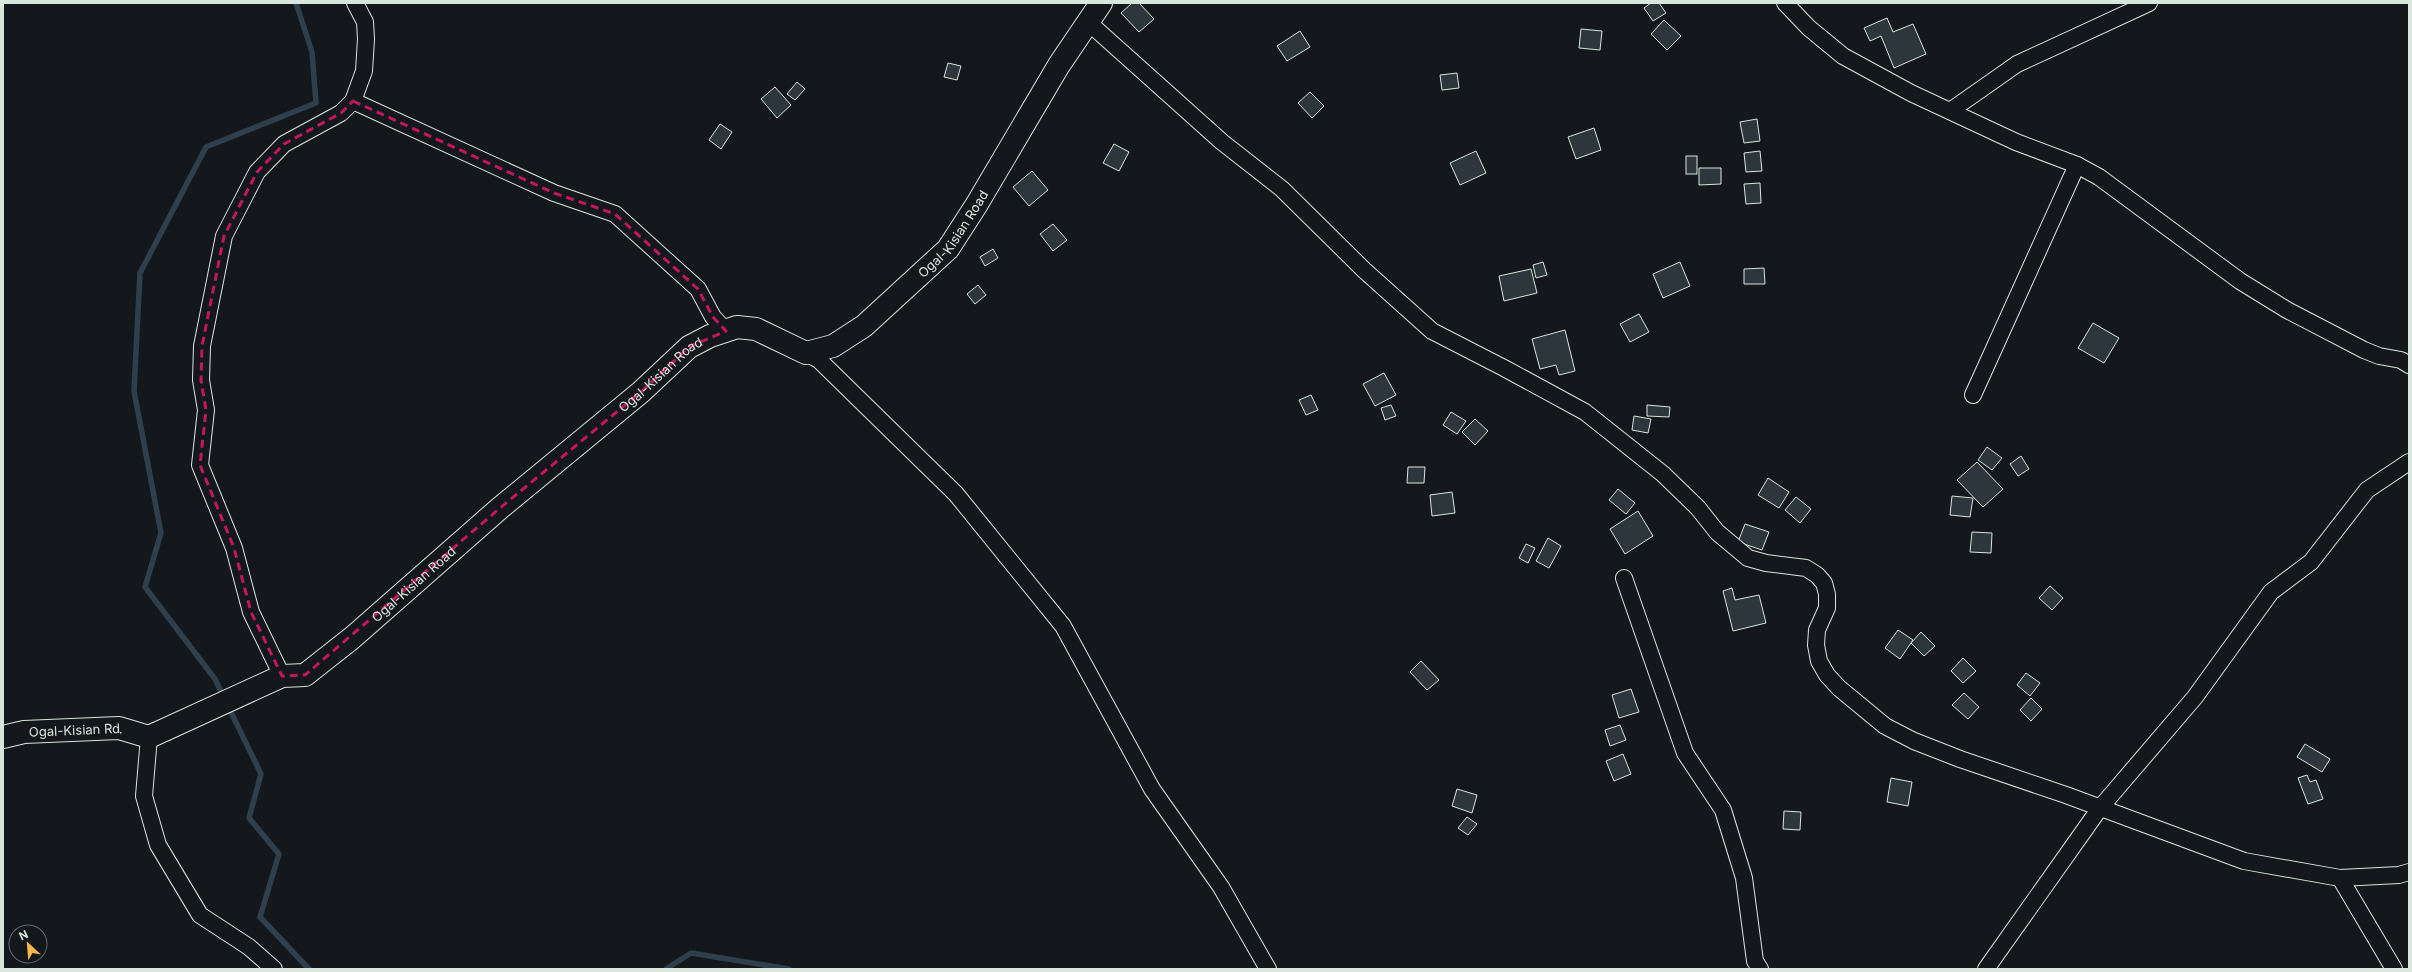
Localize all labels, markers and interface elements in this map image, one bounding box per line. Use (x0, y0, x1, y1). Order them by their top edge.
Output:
street label: Ogal-Kisian Road (914, 187, 991, 281)
street label: Ogal-Kisian Road (615, 334, 705, 415)
street label: Ogal-Kisian Road (368, 543, 459, 625)
street label: Ogal-Kisian Rd. (29, 720, 126, 740)
north arrow (8, 924, 48, 964)
text: N (17, 927, 30, 943)

